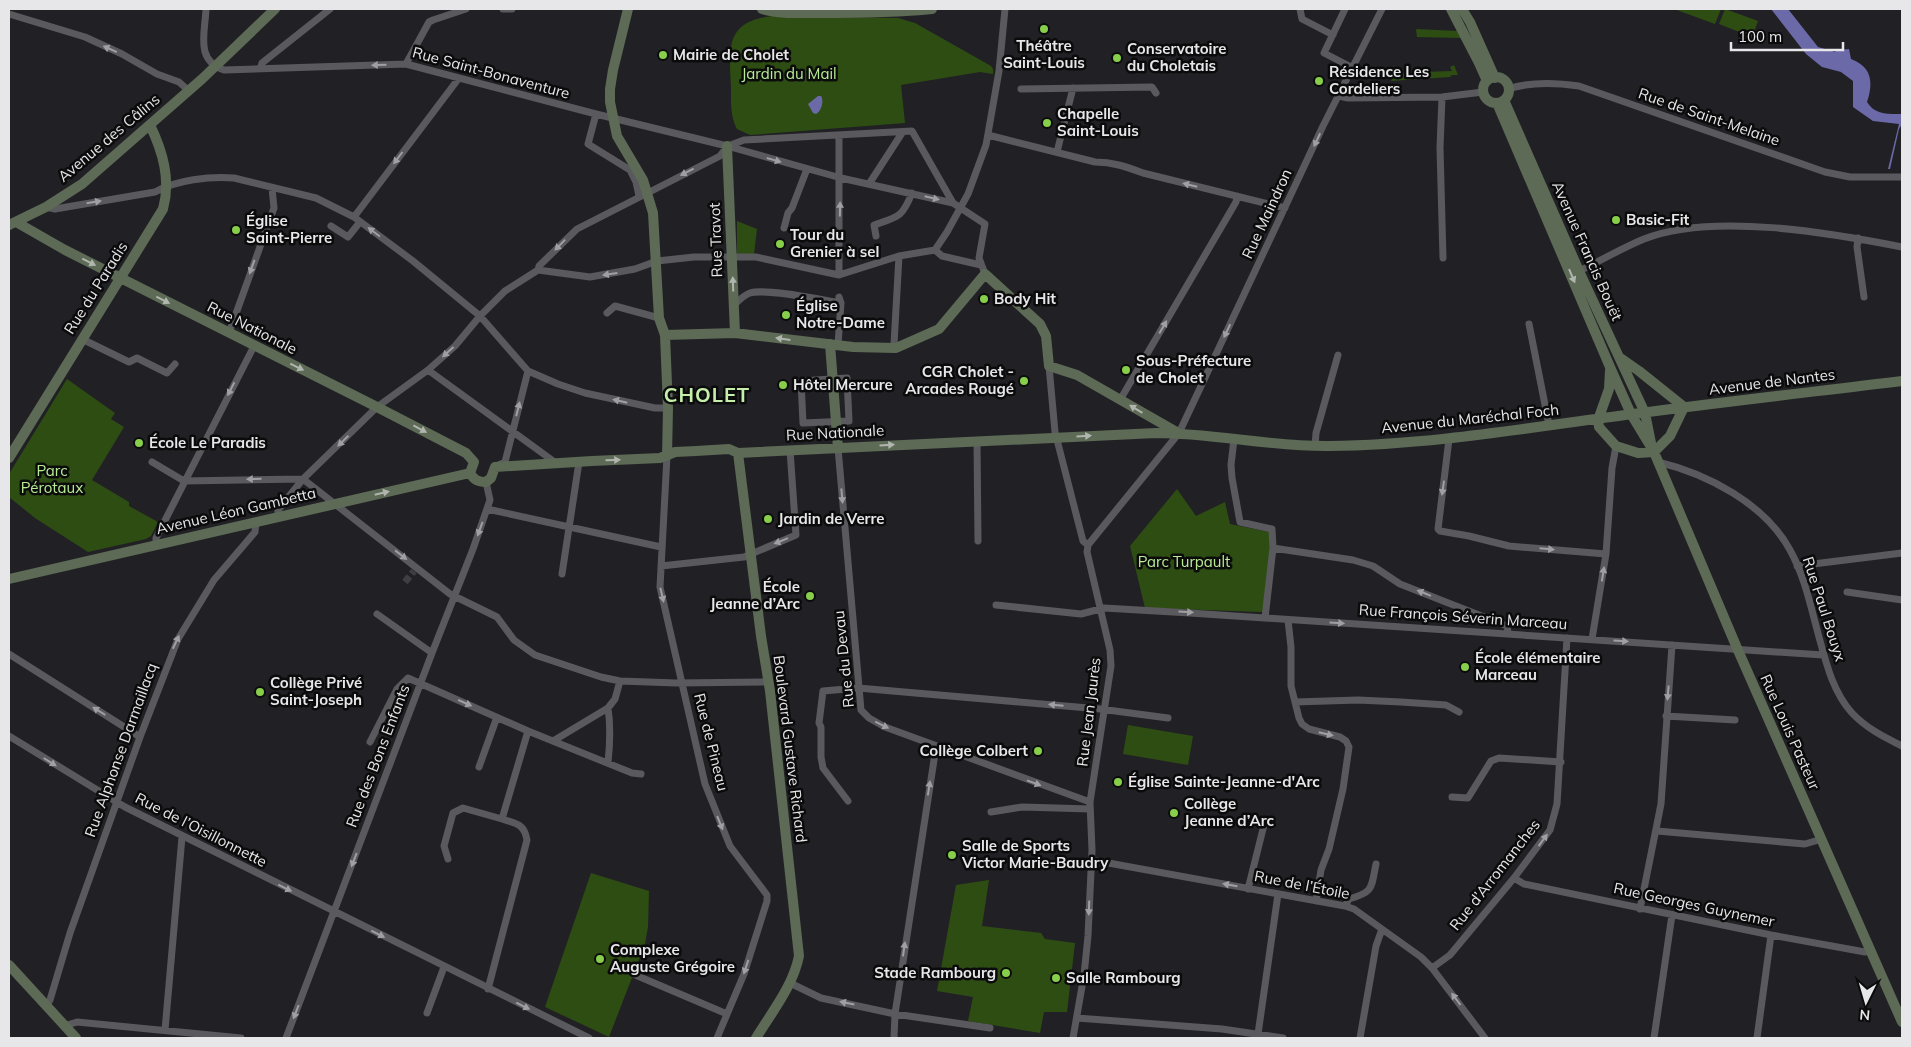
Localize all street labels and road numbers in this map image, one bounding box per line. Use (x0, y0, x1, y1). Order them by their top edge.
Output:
street label: Rue Saint-Bonaventure (410, 42, 572, 103)
street label: Rue de Saint-Melaine (1636, 83, 1782, 150)
street label: Avenue des Câlins (54, 89, 164, 186)
street label: Rue Maindron (1237, 166, 1296, 262)
street label: Avenue Francis Bouët (1548, 178, 1627, 324)
street label: Rue Travot (705, 202, 726, 278)
street label: Rue du Paradis (60, 238, 132, 337)
street label: Rue Nationale (204, 297, 300, 358)
street label: Avenue de Nantes (1708, 364, 1836, 399)
street label: Avenue du Maréchal Foch (1380, 400, 1560, 437)
street label: Rue Nationale (785, 420, 885, 445)
street label: Avenue Léon Gambetta (154, 483, 318, 538)
street label: Rue Paul Bouyx (1799, 554, 1850, 664)
street label: Rue François Séverin Marceau (1358, 600, 1568, 633)
street label: Rue du Devau (829, 610, 858, 708)
street label: Boulevard Gustave Richard (770, 654, 811, 844)
street label: Rue Jean Jaurès (1072, 656, 1105, 767)
street label: Rue Alphonse Darmaillacq (80, 660, 161, 840)
street label: Rue Louis Pasteur (1756, 671, 1825, 793)
street label: Rue des Bons Enfants (341, 682, 414, 830)
street label: Rue de Pineau (690, 691, 733, 793)
street label: Rue de l’Oisillonnette (132, 788, 270, 871)
street label: Rue d’Arromanches (1445, 815, 1544, 934)
street label: Rue de l’Étoile (1253, 866, 1352, 903)
street label: Rue Georges Guynemer (1612, 878, 1777, 931)

